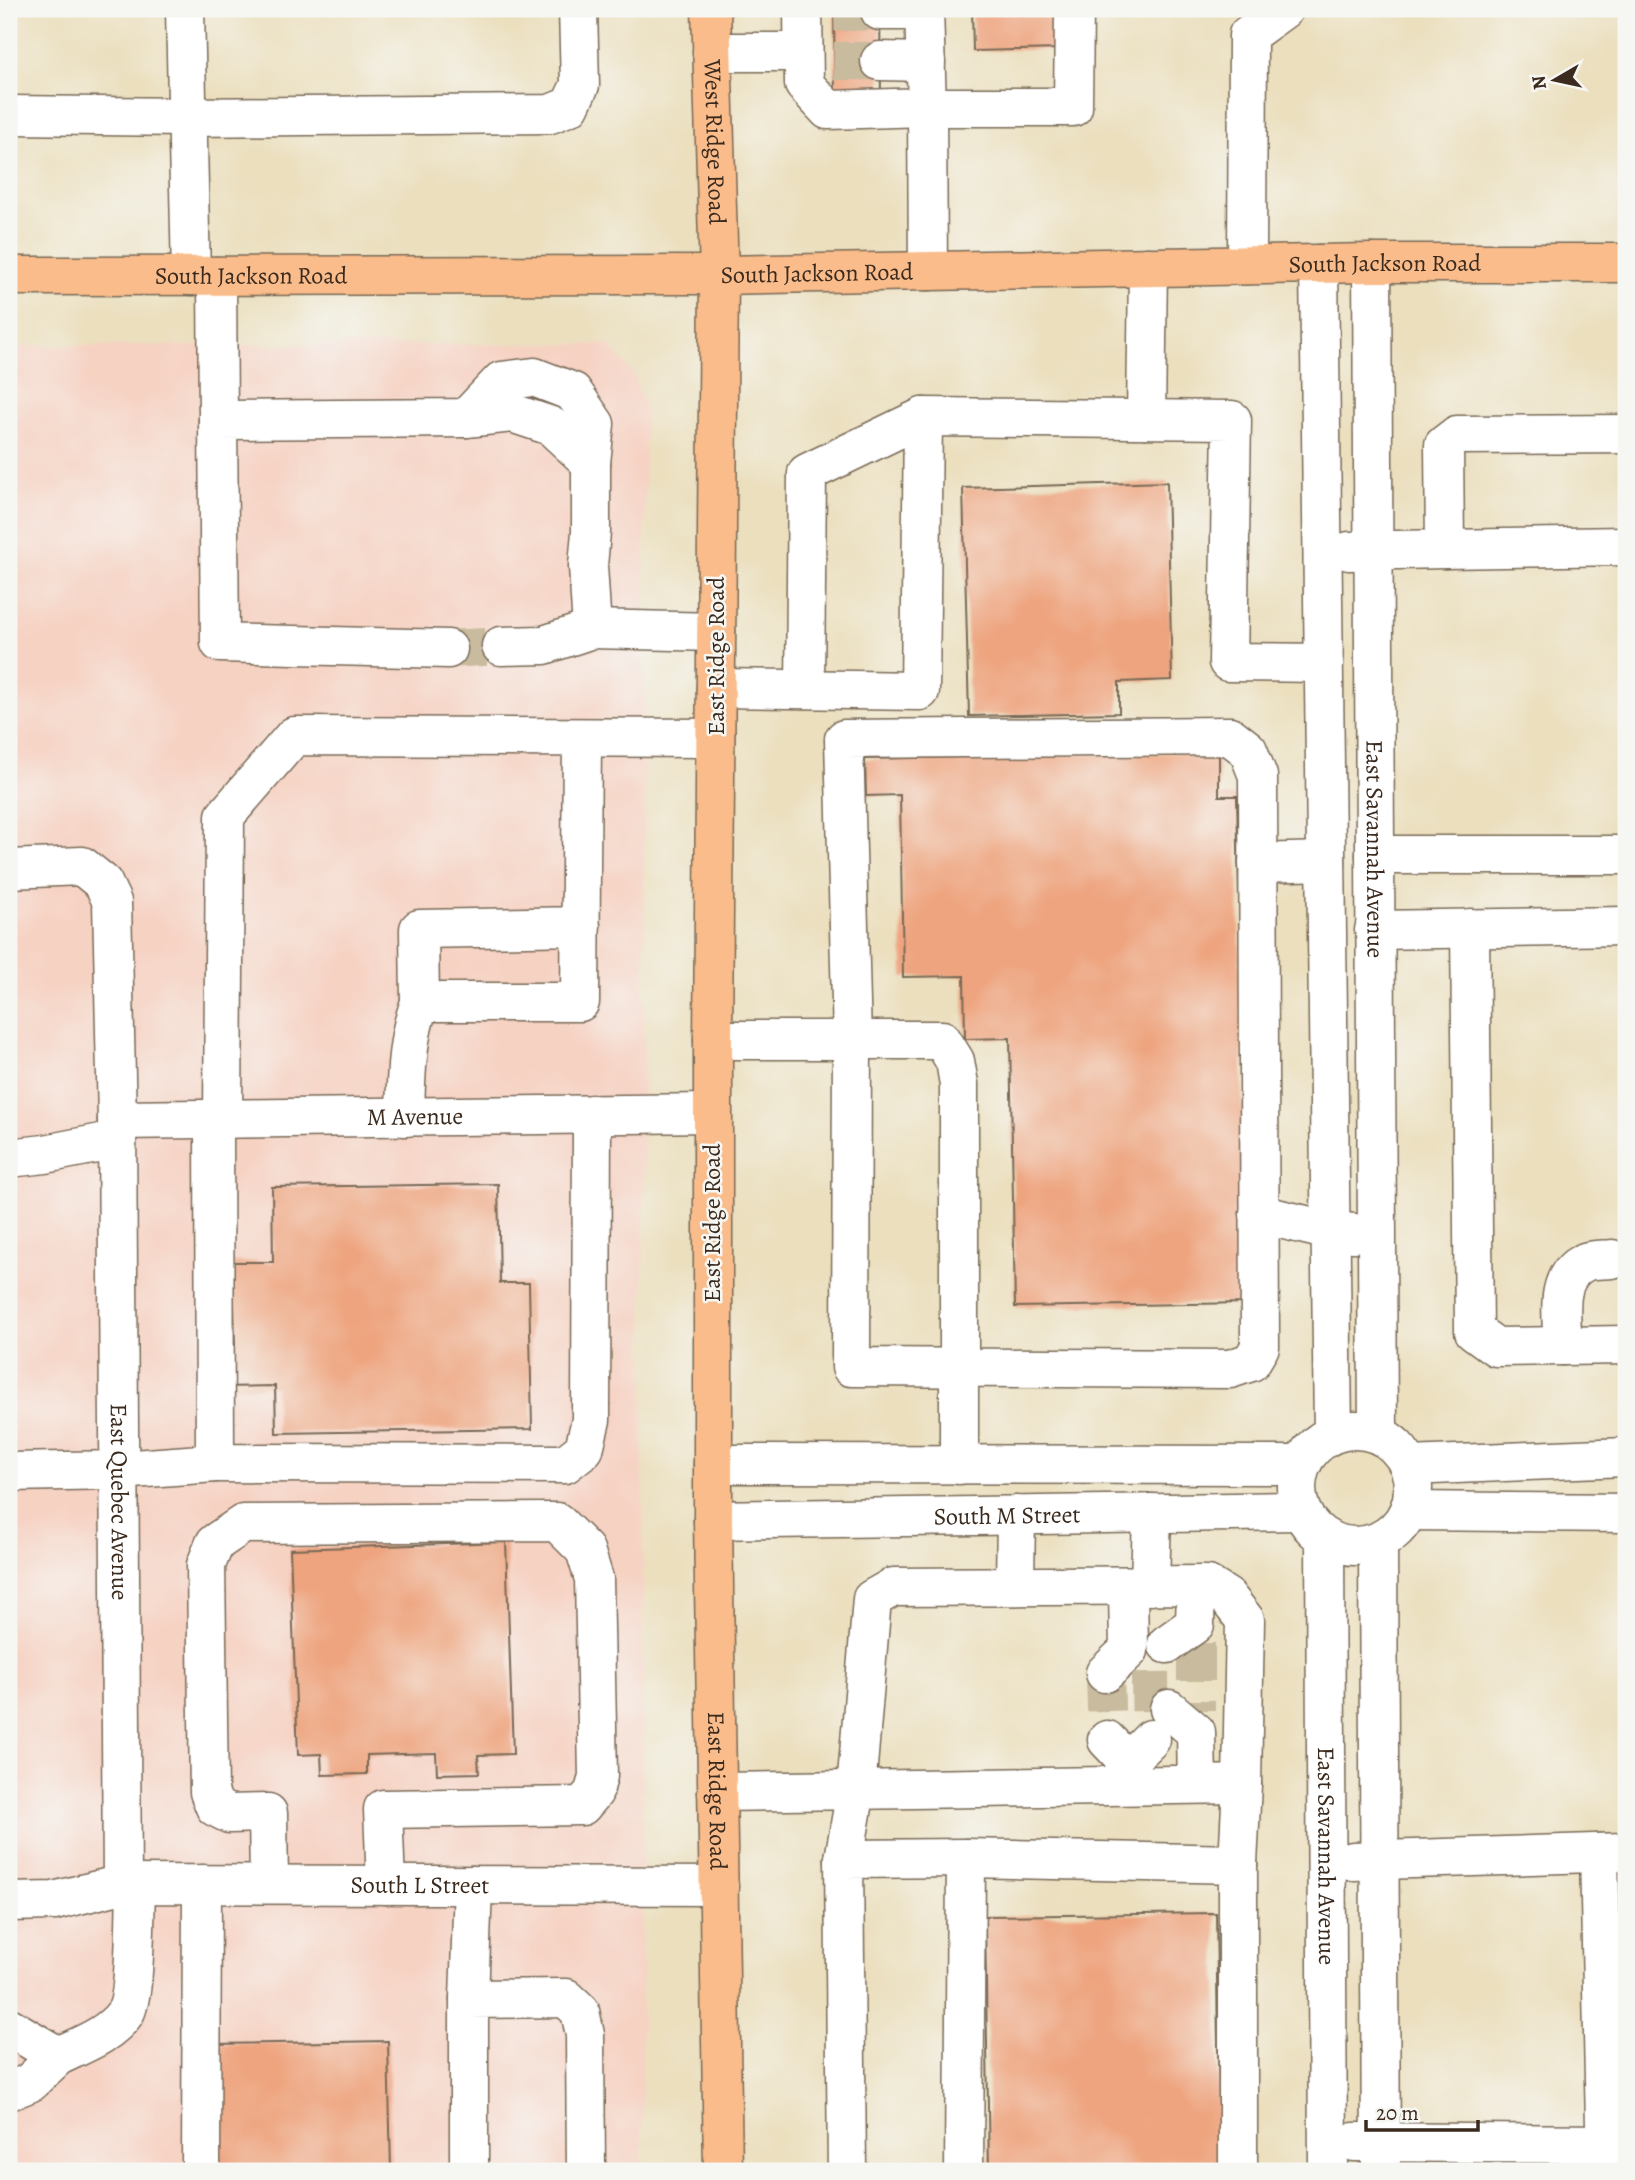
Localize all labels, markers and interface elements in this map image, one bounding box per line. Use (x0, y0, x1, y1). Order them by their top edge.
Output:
north arrow (1520, 46, 1590, 116)
street label: West Ridge Road (696, 58, 733, 225)
text: N (1525, 73, 1553, 91)
street label: South Jackson Road (1288, 247, 1481, 281)
street label: South Jackson Road (720, 255, 914, 291)
street label: South Jackson Road (155, 260, 347, 292)
street label: East Ridge Road (700, 577, 732, 735)
street label: East Savannah Avenue (1358, 740, 1392, 958)
street label: M Avenue (366, 1100, 463, 1133)
street label: East Ridge Road (696, 1144, 728, 1302)
street label: East Quebec Avenue (103, 1403, 136, 1601)
street label: South M Street (933, 1498, 1081, 1533)
street label: East Ridge Road (700, 1711, 734, 1871)
street label: East Savannah Avenue (1310, 1747, 1343, 1965)
street label: South L Street (350, 1869, 489, 1901)
scale bar (1366, 2089, 1478, 2133)
text: 20 m (1376, 2099, 1419, 2127)

